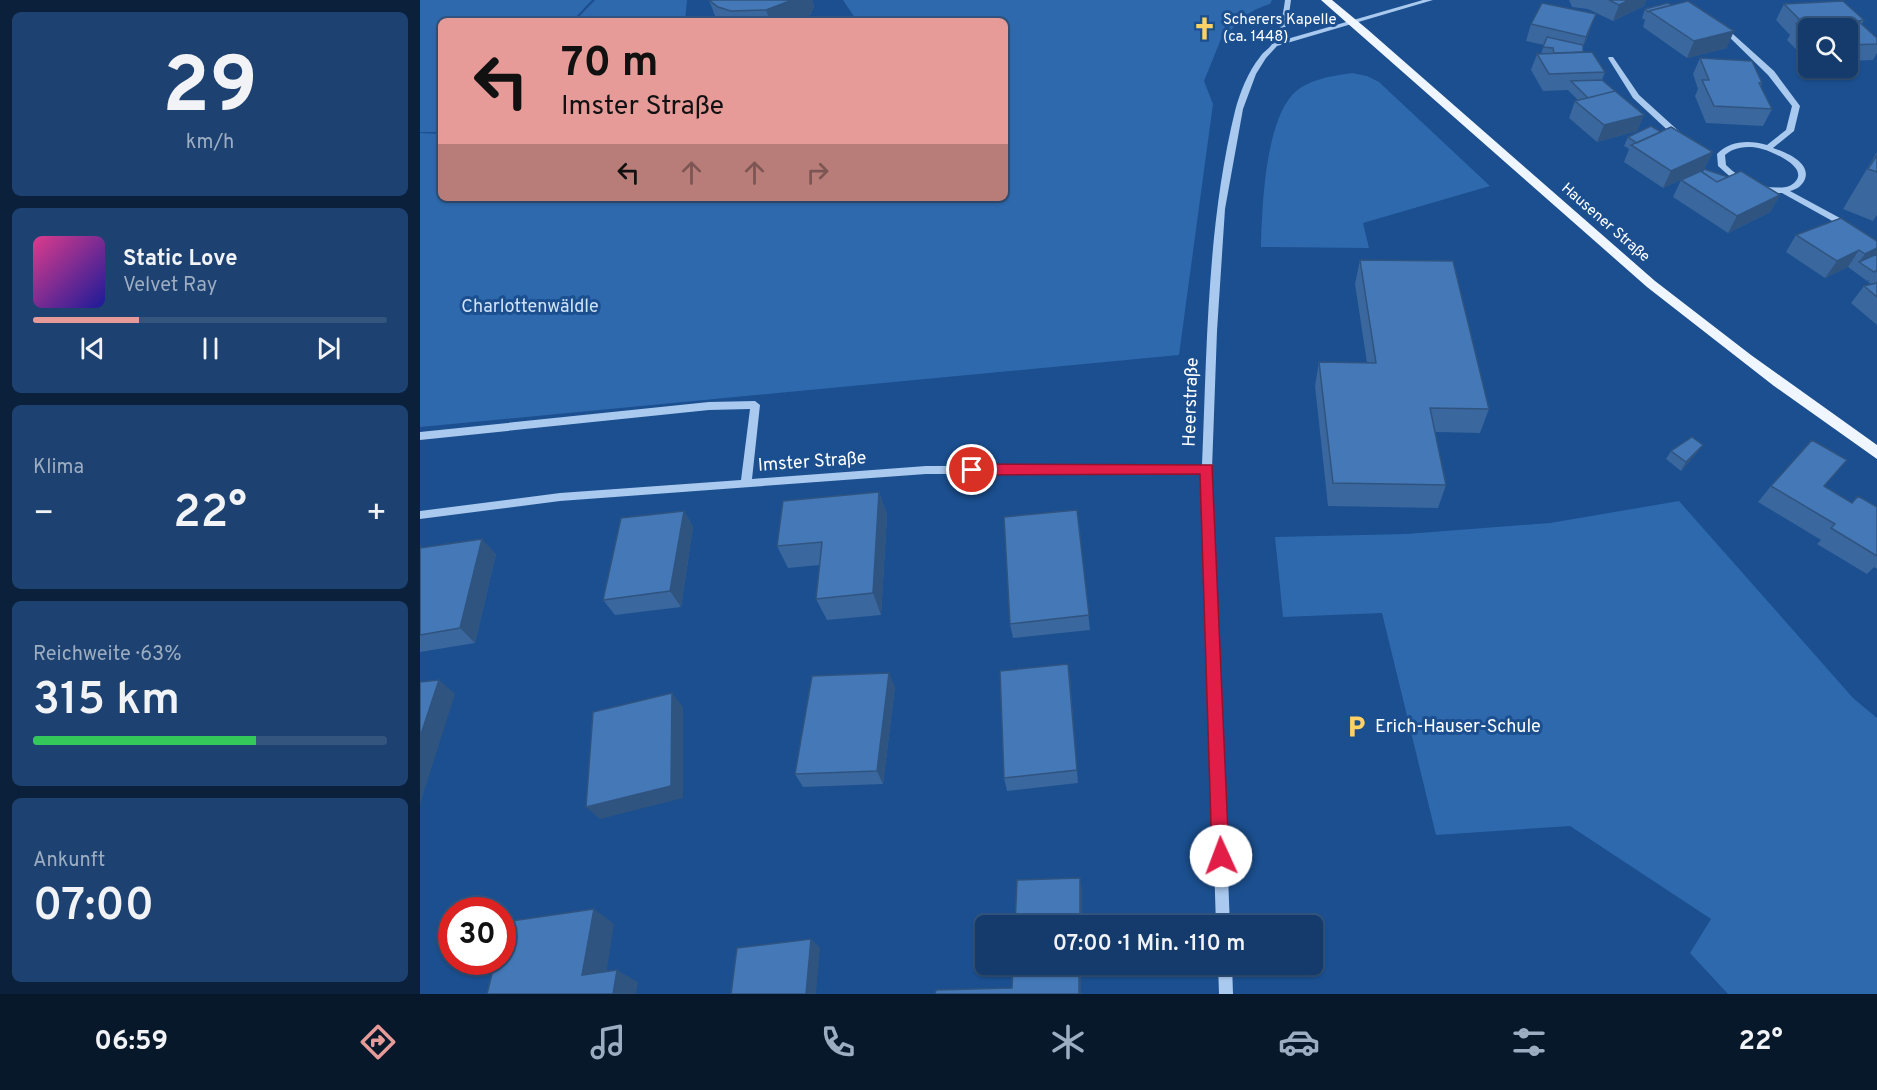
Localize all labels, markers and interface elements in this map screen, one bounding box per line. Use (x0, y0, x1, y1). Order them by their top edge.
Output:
place label: Scherers Kapelle (ca. 1448) (1223, 11, 1337, 47)
church icon: Scherers Kapelle (ca. 1448) (1192, 15, 1218, 41)
map controls (1798, 18, 1858, 78)
button: search (1798, 18, 1858, 78)
text: 70 m (561, 38, 659, 91)
text: 29 (162, 41, 258, 140)
icon: left (462, 42, 540, 120)
text: Imster Straße (561, 90, 724, 124)
text: km/h (186, 130, 234, 156)
icon: left (612, 156, 645, 189)
icon: ahead (675, 156, 708, 189)
icon: ahead (738, 156, 771, 189)
icon: right (801, 156, 834, 189)
street label: Hausener Straße (1557, 179, 1653, 267)
text: Static Love (123, 246, 237, 273)
text: Velvet Ray (123, 273, 217, 299)
park label: Charlottenwäldle (461, 296, 599, 319)
icon: previous (76, 332, 109, 365)
icon: pause (194, 332, 227, 365)
icon: next (312, 332, 345, 365)
street label: Heerstraße (1178, 357, 1205, 447)
pin (946, 444, 997, 495)
street label: Imster Straße (757, 447, 867, 478)
icon: arrive (955, 453, 988, 486)
text: Klima (33, 455, 84, 481)
text: 22° (173, 486, 247, 543)
text: − (33, 494, 54, 536)
text: + (366, 494, 387, 536)
text: Reichweite · 63% (33, 642, 182, 668)
text: 315 km (33, 673, 180, 730)
parking icon: Erich-Hauser-Schule (1344, 713, 1370, 739)
place label: Erich-Hauser-Schule (1375, 716, 1541, 739)
position arrow (1189, 824, 1253, 888)
text: Ankunft (33, 848, 105, 874)
text: 07:00 (33, 879, 154, 936)
speed limit sign: 30 (438, 897, 516, 975)
text: 07:00 · 1 Min. · 110 m (1053, 931, 1245, 958)
icon: directions (357, 1021, 399, 1063)
icon: music (587, 1021, 629, 1063)
icon: phone (817, 1021, 859, 1063)
icon: climate (1047, 1021, 1089, 1063)
icon: car (1278, 1021, 1320, 1063)
icon: filters (1508, 1021, 1550, 1063)
text: 06:59 (94, 1025, 168, 1059)
text: 22° (1738, 1025, 1783, 1059)

